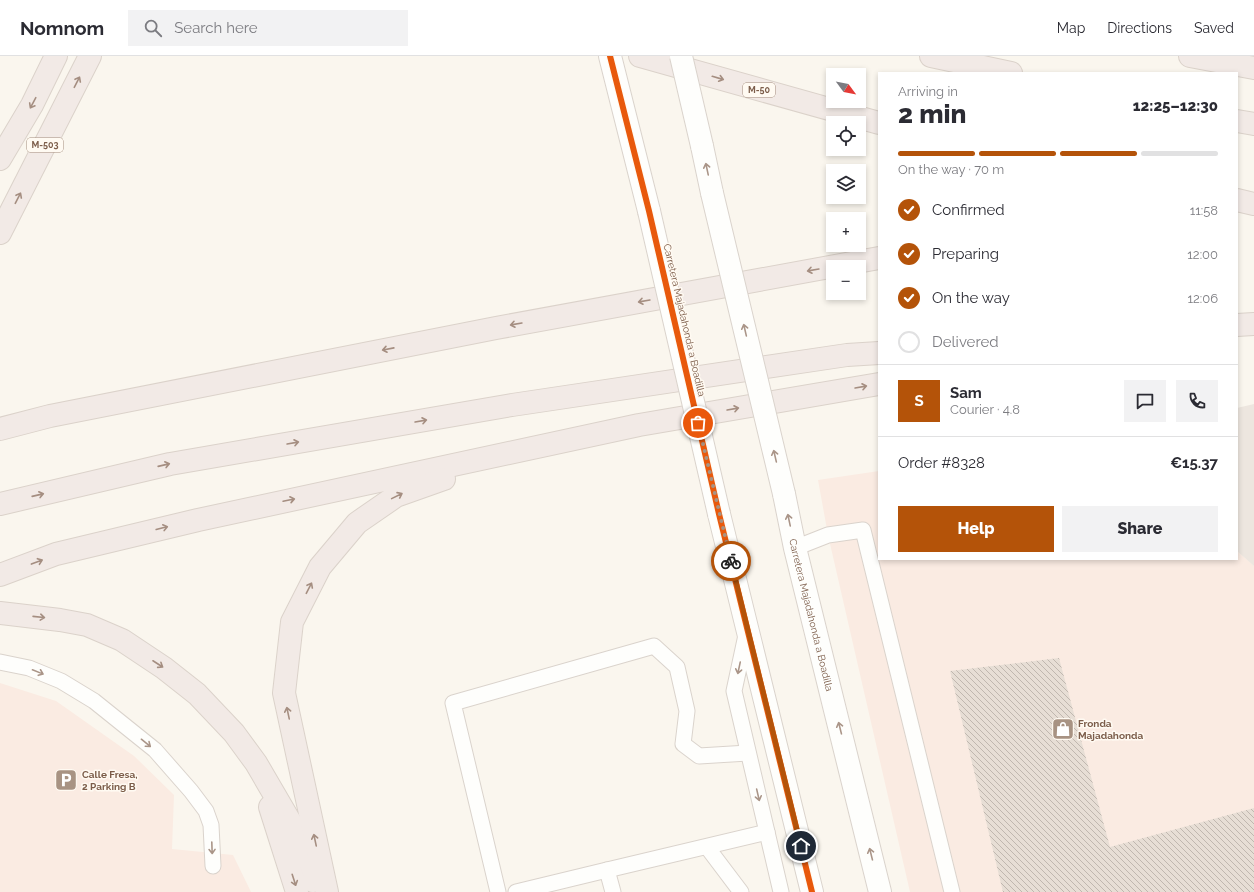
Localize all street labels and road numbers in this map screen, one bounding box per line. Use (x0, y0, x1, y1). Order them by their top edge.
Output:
road number: M-50 (743, 83, 775, 97)
road number: M-503 (27, 138, 63, 152)
street label: Carretera Majadahonda a Boadilla (662, 243, 707, 398)
street label: Carretera Majadahonda a Boadilla (787, 538, 835, 692)

